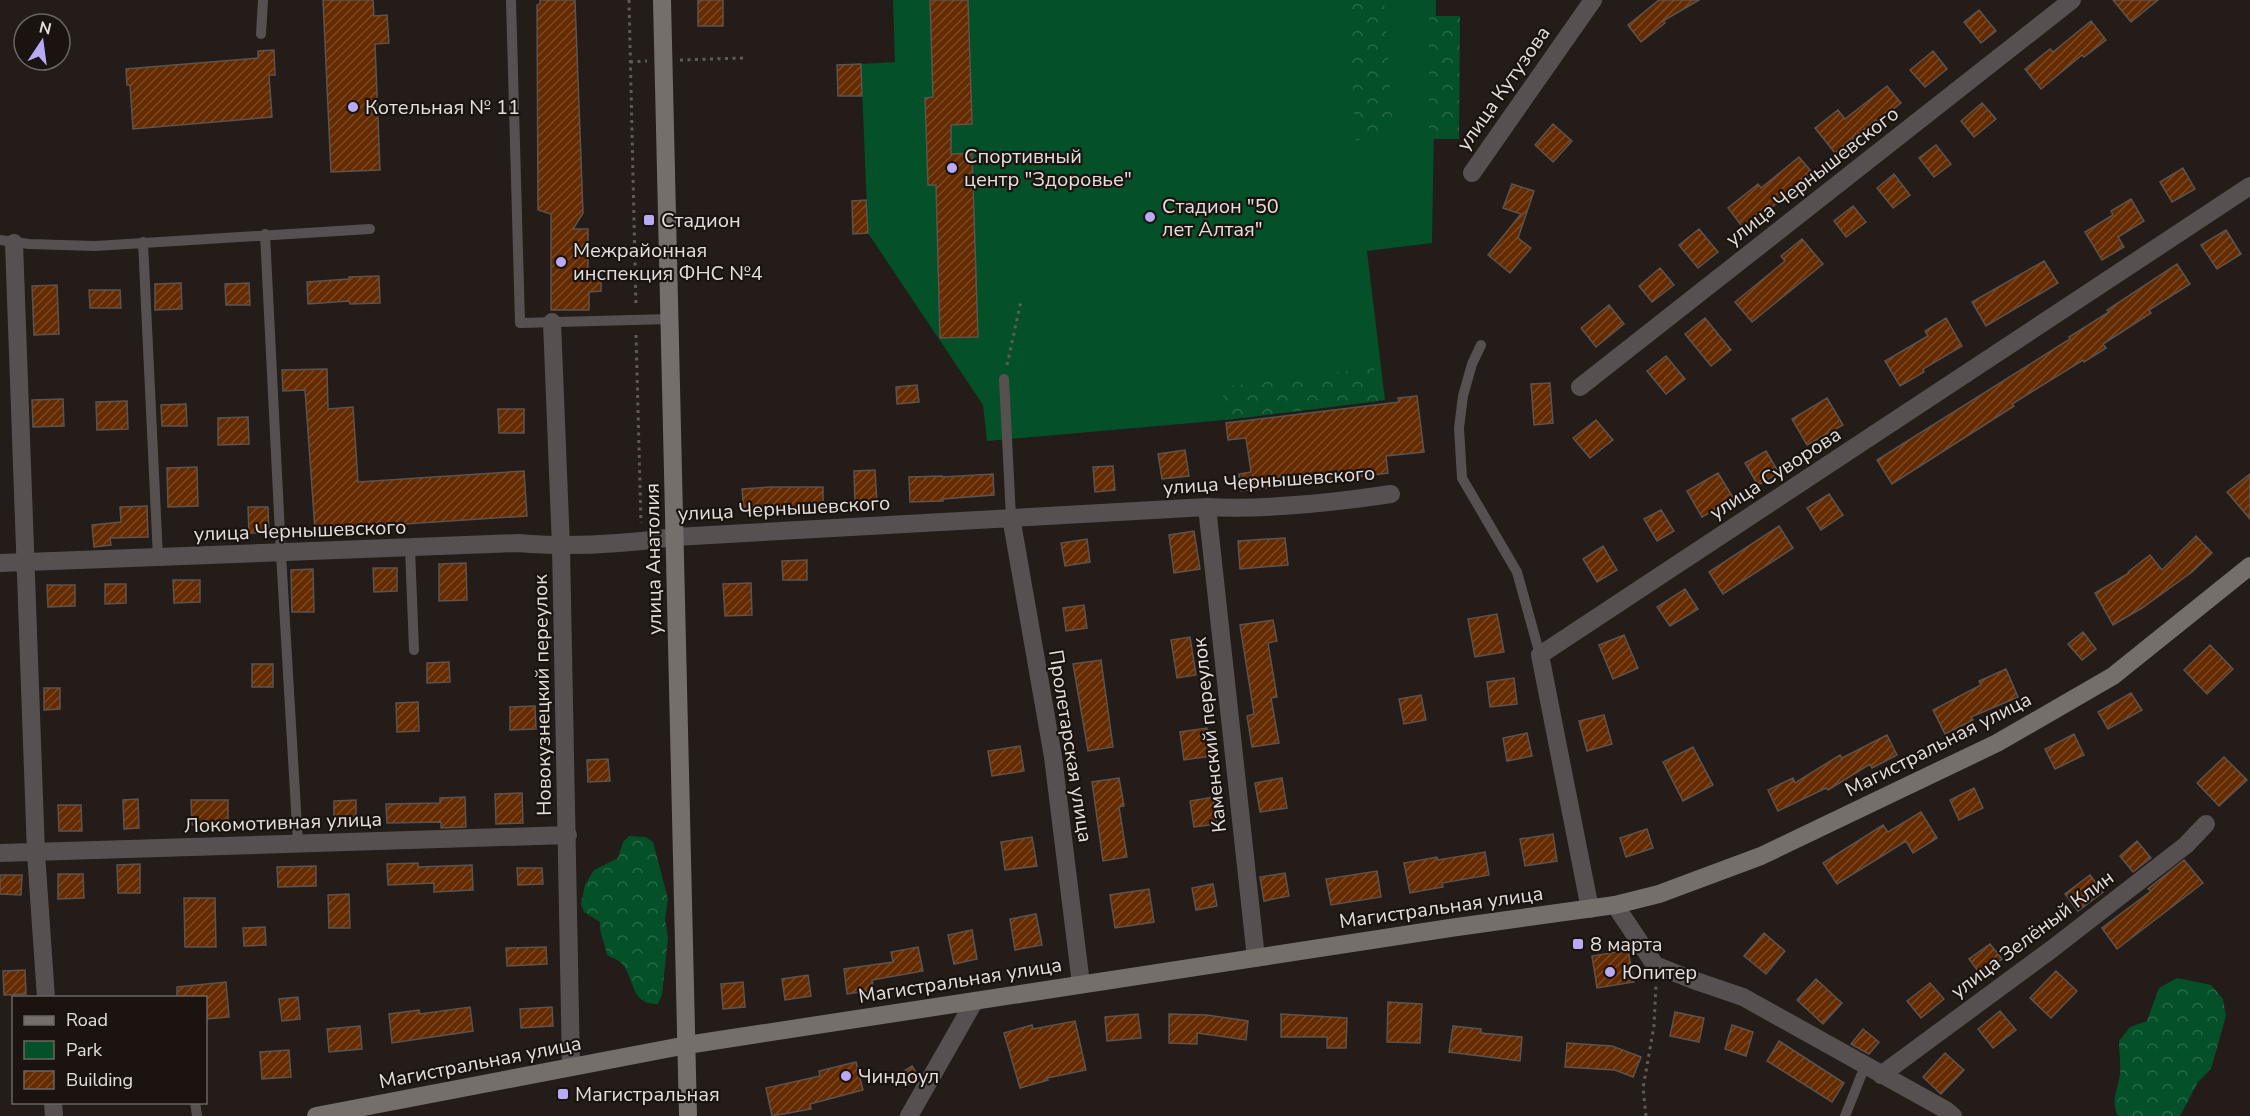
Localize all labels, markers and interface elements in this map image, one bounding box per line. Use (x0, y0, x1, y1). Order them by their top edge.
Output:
north arrow (12, 12, 72, 72)
text: N (37, 16, 53, 40)
street label: улица Кутузова (1450, 21, 1556, 156)
place label: Котельная № 11 (365, 94, 520, 121)
marker: Котельная № 11 (346, 100, 360, 114)
street label: улица Чернышевского (1720, 100, 1904, 252)
place label: Спортивный центр "Здоровье" (964, 143, 1132, 193)
marker: Спортивный центр "Здоровье" (945, 161, 959, 175)
place label: Стадион "50 лет Алтая" (1162, 193, 1279, 243)
place label: Стадион (661, 207, 741, 234)
marker: Стадион "50 лет Алтая" (1143, 210, 1157, 224)
marker: Стадион (642, 213, 656, 227)
place label: Межрайонная инспекция ФНС №4 (573, 237, 763, 287)
marker: Межрайонная инспекция ФНС №4 (554, 255, 568, 269)
street label: улица Суворова (1704, 421, 1846, 526)
street label: улица Чернышевского (1162, 460, 1376, 501)
street label: улица Анатолия (639, 483, 668, 635)
street label: улица Чернышевского (677, 489, 891, 528)
street label: улица Чернышевского (193, 513, 407, 548)
street label: Новокузнецкий переулок (527, 574, 558, 816)
street label: Каменский переулок (1186, 636, 1233, 834)
street label: Пролетарская улица (1042, 648, 1099, 844)
street label: Магистральная улица (1840, 686, 2036, 803)
street label: Локомотивная улица (184, 806, 383, 839)
street label: улица Зелёный Клин (1945, 864, 2119, 1005)
street label: Магистральная улица (1337, 880, 1545, 935)
place label: 8 марта (1590, 931, 1663, 958)
marker: 8 марта (1571, 937, 1585, 951)
street label: Магистральная улица (856, 951, 1064, 1010)
place label: Юпитер (1622, 959, 1697, 986)
marker: Юпитер (1603, 965, 1617, 979)
legend (12, 996, 207, 1104)
text: Road (66, 1008, 108, 1032)
street label: Магистральная улица (377, 1030, 584, 1095)
text: Park (66, 1038, 103, 1062)
place label: Чиндоул (858, 1063, 939, 1090)
text: Building (66, 1068, 133, 1092)
marker: Чиндоул (839, 1069, 853, 1083)
place label: Магистральная (575, 1081, 720, 1108)
marker: Магистральная (556, 1087, 570, 1101)

